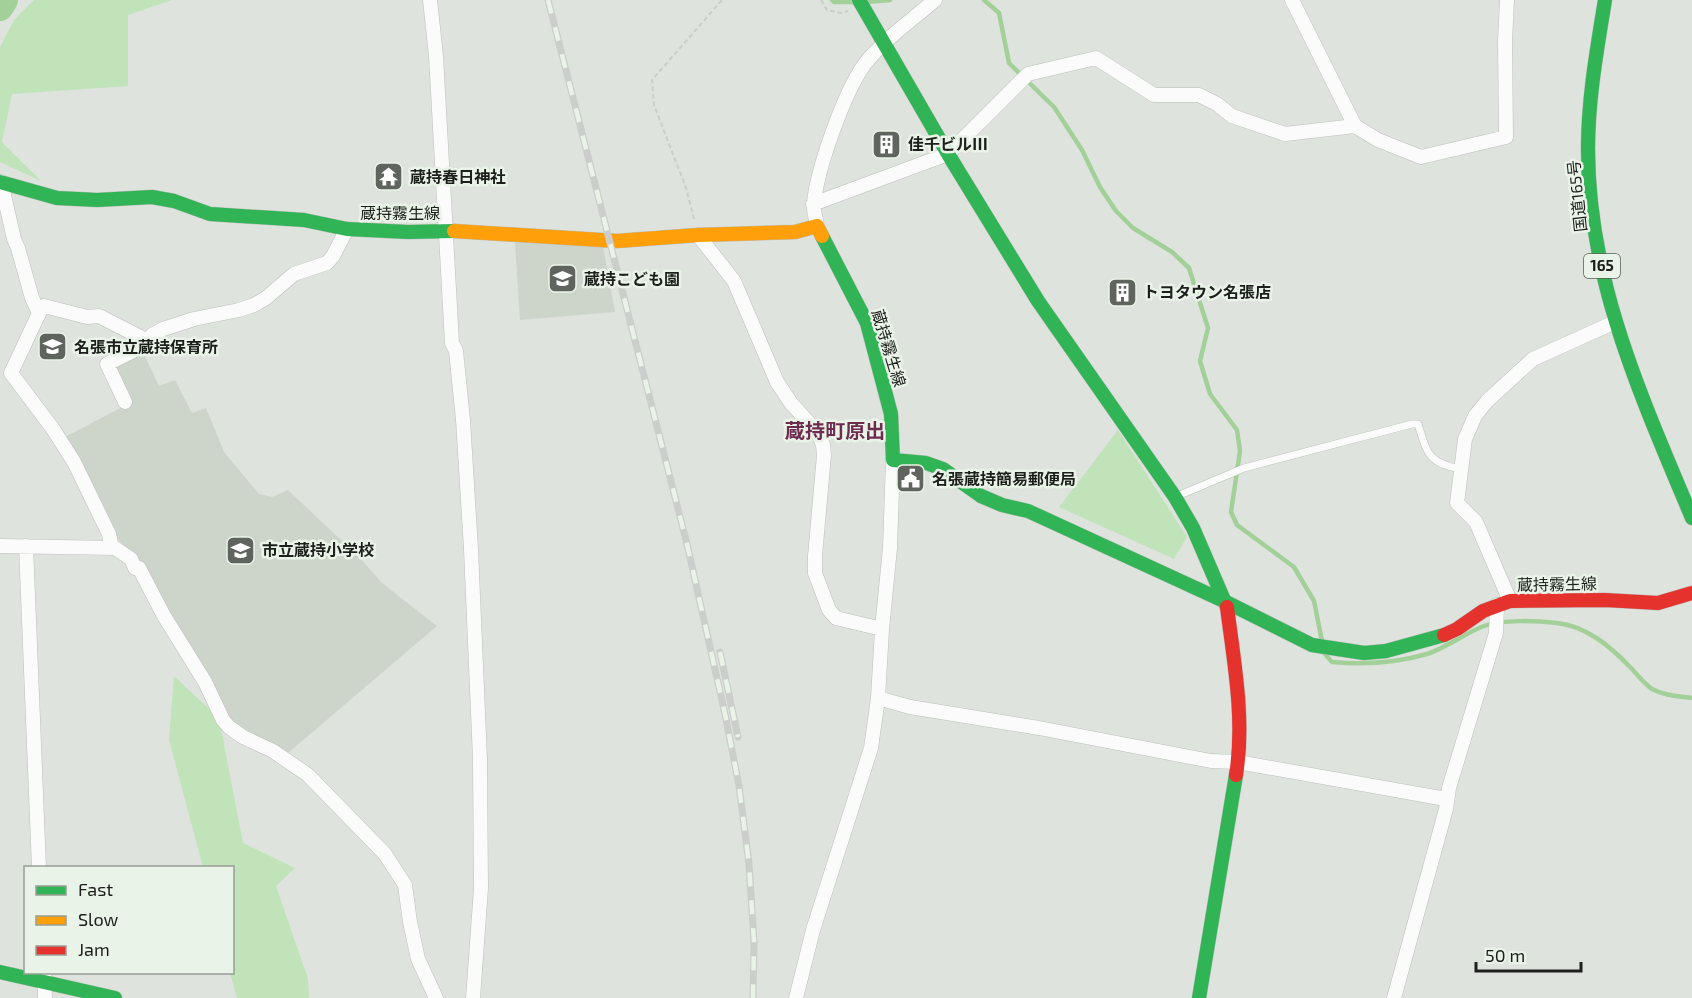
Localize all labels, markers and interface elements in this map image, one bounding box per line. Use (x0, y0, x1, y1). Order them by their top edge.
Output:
building icon: 佳千ビルⅢ (871, 128, 903, 160)
place label: 佳千ビルⅢ (908, 134, 988, 153)
street label: 国道165号 (1563, 159, 1590, 233)
temple icon: 蔵持春日神社 (373, 161, 405, 193)
place label: 蔵持春日神社 (410, 167, 506, 186)
street label: 蔵持霧生線 (360, 203, 440, 222)
road number: 165 (1584, 254, 1620, 278)
school or university icon: 蔵持こども園 (547, 263, 579, 295)
place label: 蔵持こども園 (584, 269, 680, 288)
building icon: トヨタウン名張店 (1106, 276, 1138, 308)
place label: トヨタウン名張店 (1143, 282, 1271, 301)
street label: 蔵持霧生線 (869, 307, 910, 389)
school or university icon: 名張市立蔵持保育所 (37, 331, 69, 363)
place label: 名張市立蔵持保育所 (74, 337, 218, 356)
district label: 蔵持町原出 (785, 418, 885, 442)
public building icon: 名張蔵持簡易郵便局 (895, 463, 927, 495)
place label: 名張蔵持簡易郵便局 (932, 469, 1076, 488)
school or university icon: 市立蔵持小学校 (225, 534, 257, 566)
place label: 市立蔵持小学校 (262, 540, 374, 559)
street label: 蔵持霧生線 (1517, 573, 1597, 594)
legend (24, 866, 234, 974)
text: Fast (78, 878, 113, 900)
text: Slow (78, 908, 119, 930)
scale bar (1476, 935, 1581, 973)
text: Jam (78, 938, 110, 960)
text: 50 m (1485, 944, 1525, 966)

